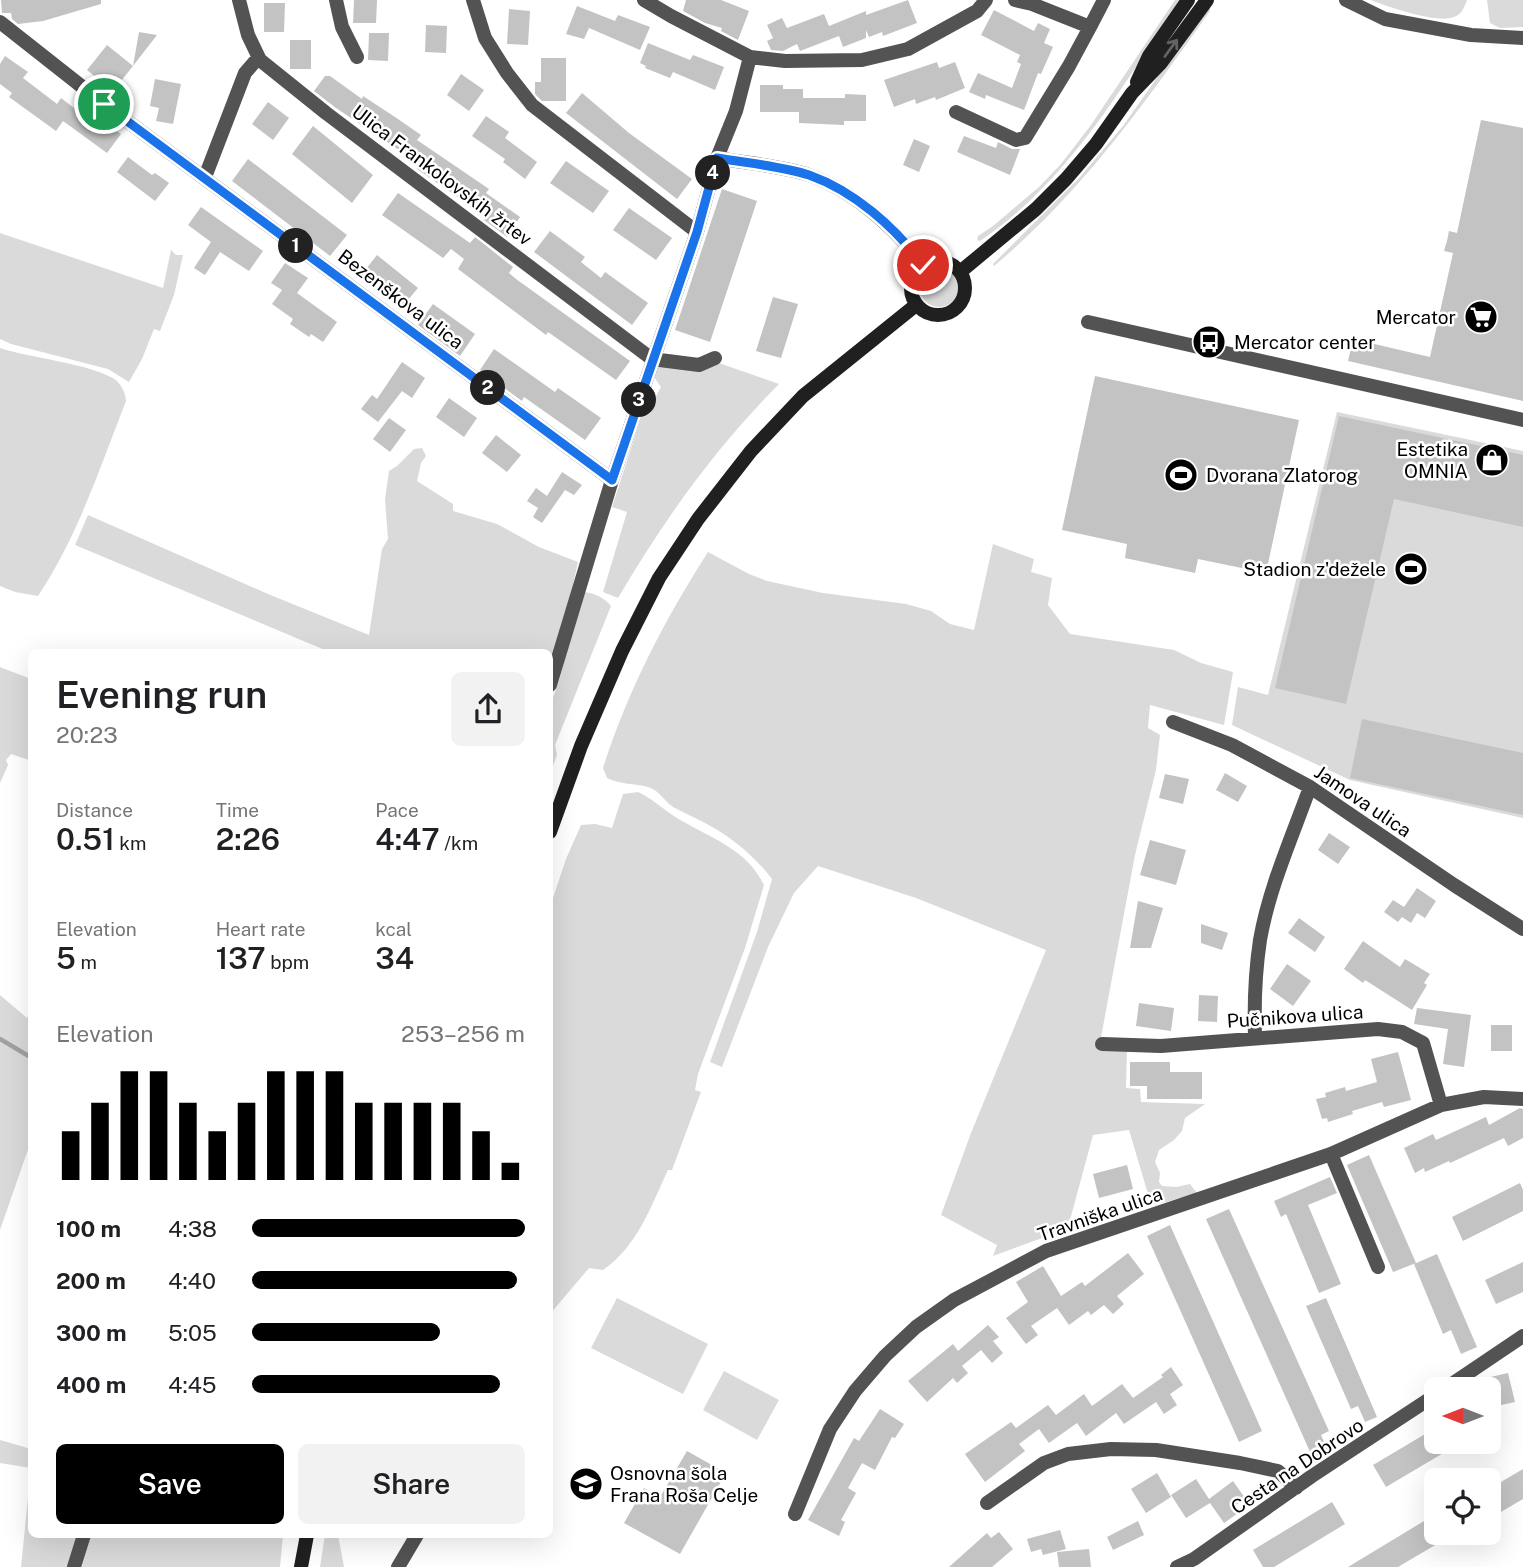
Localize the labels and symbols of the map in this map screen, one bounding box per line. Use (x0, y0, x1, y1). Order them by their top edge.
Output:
one-way arrow (1164, 39, 1178, 58)
pin (74, 74, 134, 134)
street label: Ulica Frankolovskih žrtev (348, 100, 537, 250)
pin: 4 (696, 156, 730, 190)
pin: 1 (278, 229, 314, 264)
pin (893, 235, 953, 295)
street label: Bezenškova ulica (334, 245, 468, 353)
supermarket icon: Mercator (1462, 298, 1500, 336)
place label: Mercator (1376, 306, 1456, 328)
bus stop icon: Mercator center (1190, 323, 1228, 361)
place label: Mercator center (1234, 331, 1376, 353)
pin: 2 (470, 370, 505, 406)
pin: 3 (622, 382, 656, 418)
place label: Estetika OMNIA (1396, 438, 1468, 482)
shop icon: Estetika OMNIA (1473, 441, 1511, 479)
sports icon: Dvorana Zlatorog (1162, 456, 1200, 494)
place label: Dvorana Zlatorog (1206, 464, 1358, 486)
sports icon: Stadion z'dežele (1392, 550, 1430, 588)
place label: Stadion z'dežele (1243, 558, 1386, 580)
street label: Jamova ulica (1311, 761, 1415, 841)
street label: Pučnikova ulica (1226, 1000, 1364, 1032)
street label: Travniška ulica (1035, 1182, 1165, 1246)
north arrow (1424, 1377, 1502, 1454)
street label: Cesta na Dobrovo (1227, 1414, 1367, 1518)
place label: Osnovna šola Frana Roša Celje (610, 1462, 758, 1506)
school or university icon: Osnovna šola Frana Roša Celje (567, 1465, 605, 1503)

